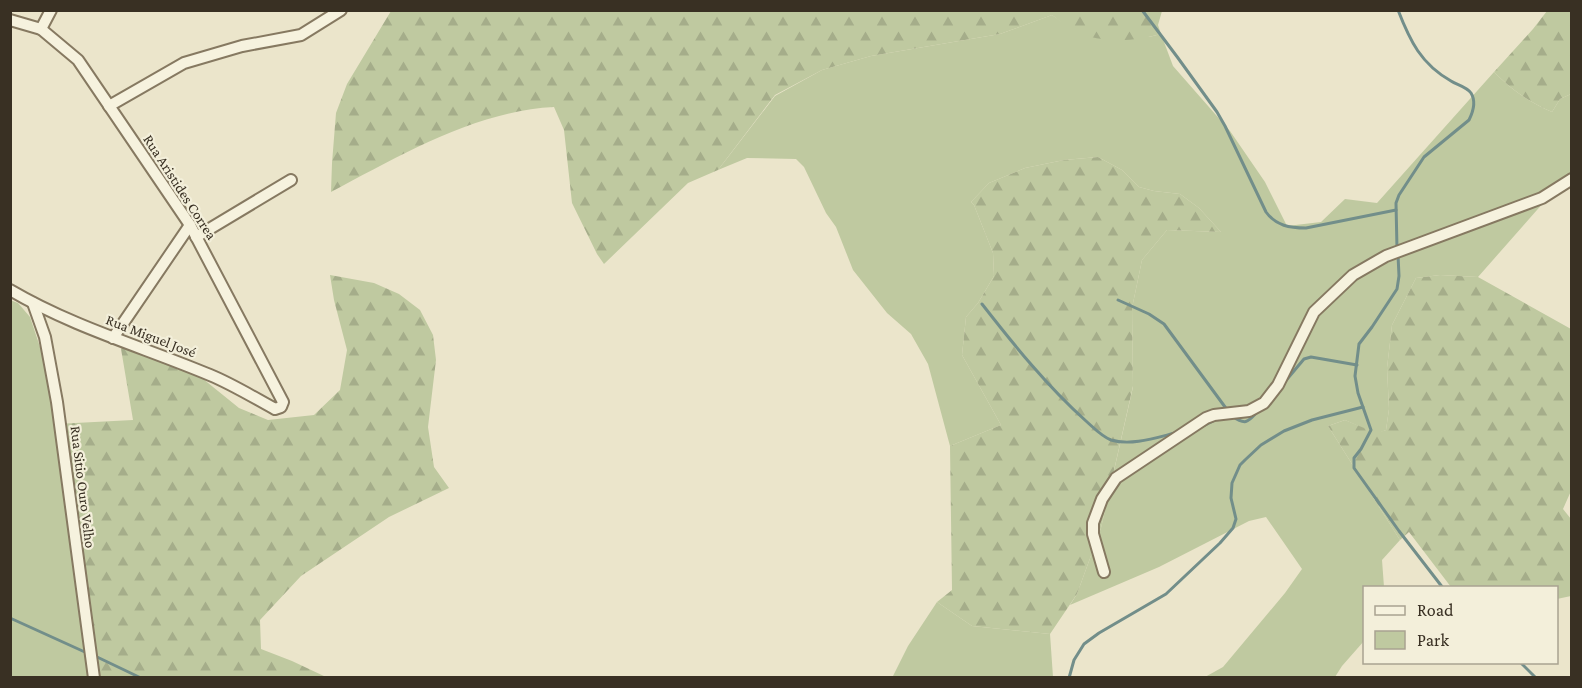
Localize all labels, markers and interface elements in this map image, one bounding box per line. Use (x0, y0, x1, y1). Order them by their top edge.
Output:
street label: Rua Aristides Correa (140, 132, 220, 242)
street label: Rua Miguel José (103, 311, 199, 362)
street label: Rua Sitio Ouro Velho (68, 425, 98, 549)
legend (1363, 586, 1558, 664)
text: Road (1417, 600, 1454, 620)
text: Park (1417, 630, 1449, 650)

